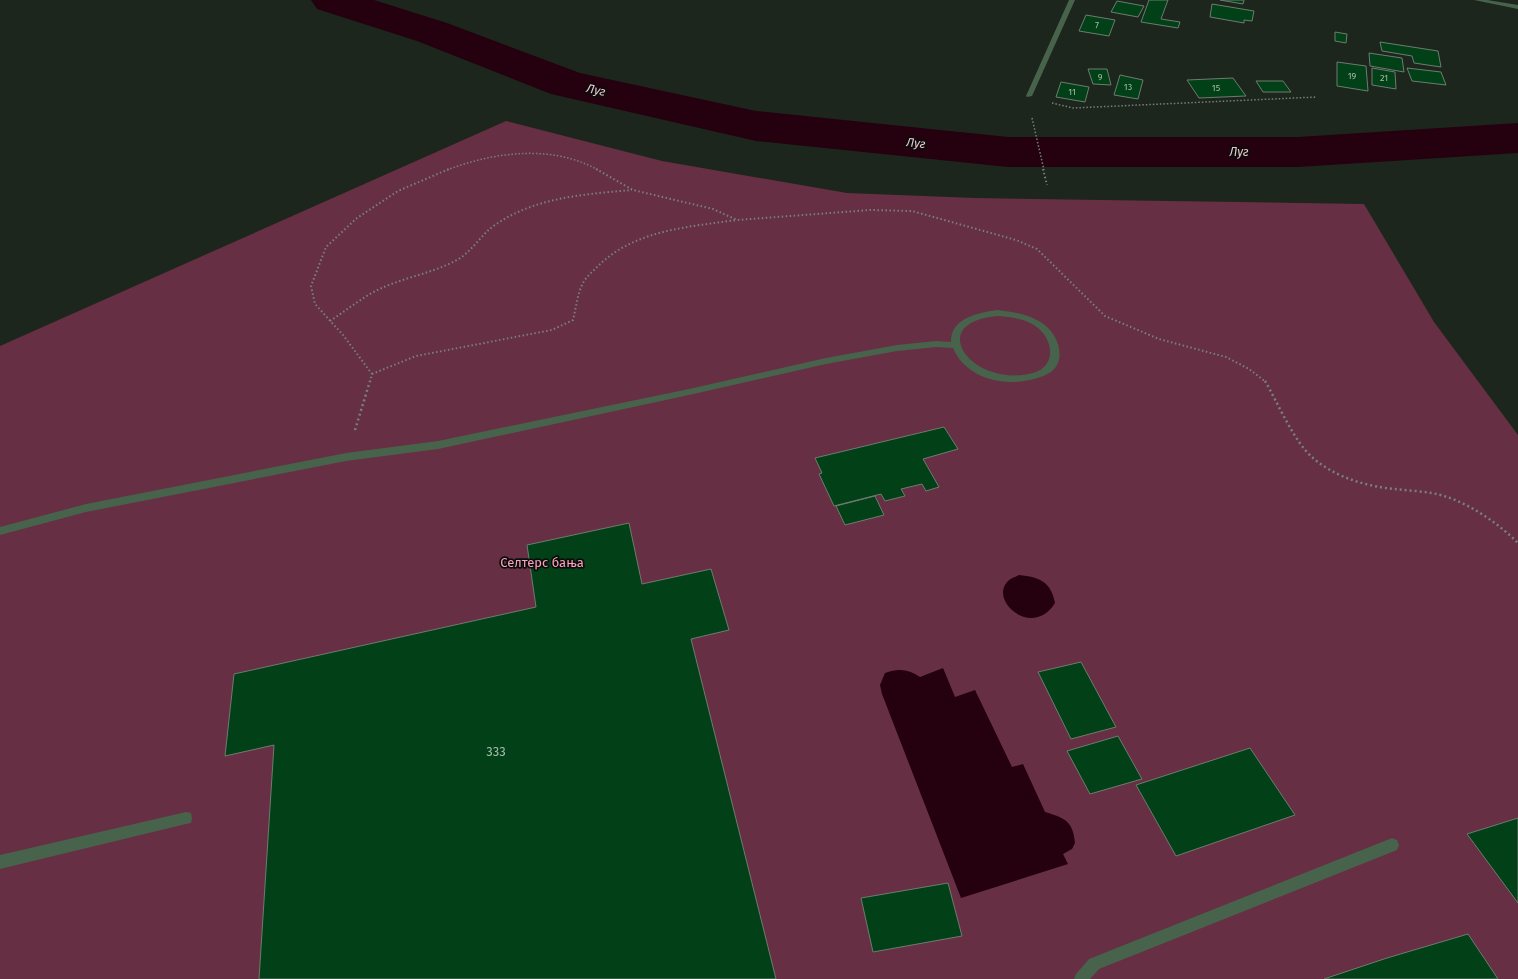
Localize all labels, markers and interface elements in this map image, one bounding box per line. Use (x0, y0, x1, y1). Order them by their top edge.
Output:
house number: 7 (1095, 20, 1099, 30)
house number: 19 (1348, 71, 1357, 81)
house number: 9 (1098, 72, 1103, 82)
house number: 21 (1380, 73, 1388, 83)
water label: Луг (584, 81, 607, 99)
house number: 13 (1124, 82, 1132, 92)
house number: 15 (1212, 83, 1221, 93)
house number: 11 (1068, 87, 1076, 97)
water label: Луг (905, 135, 927, 151)
water label: Луг (1228, 145, 1249, 159)
park label: Селтерс бања (500, 555, 584, 570)
house number: 333 (486, 744, 506, 759)

